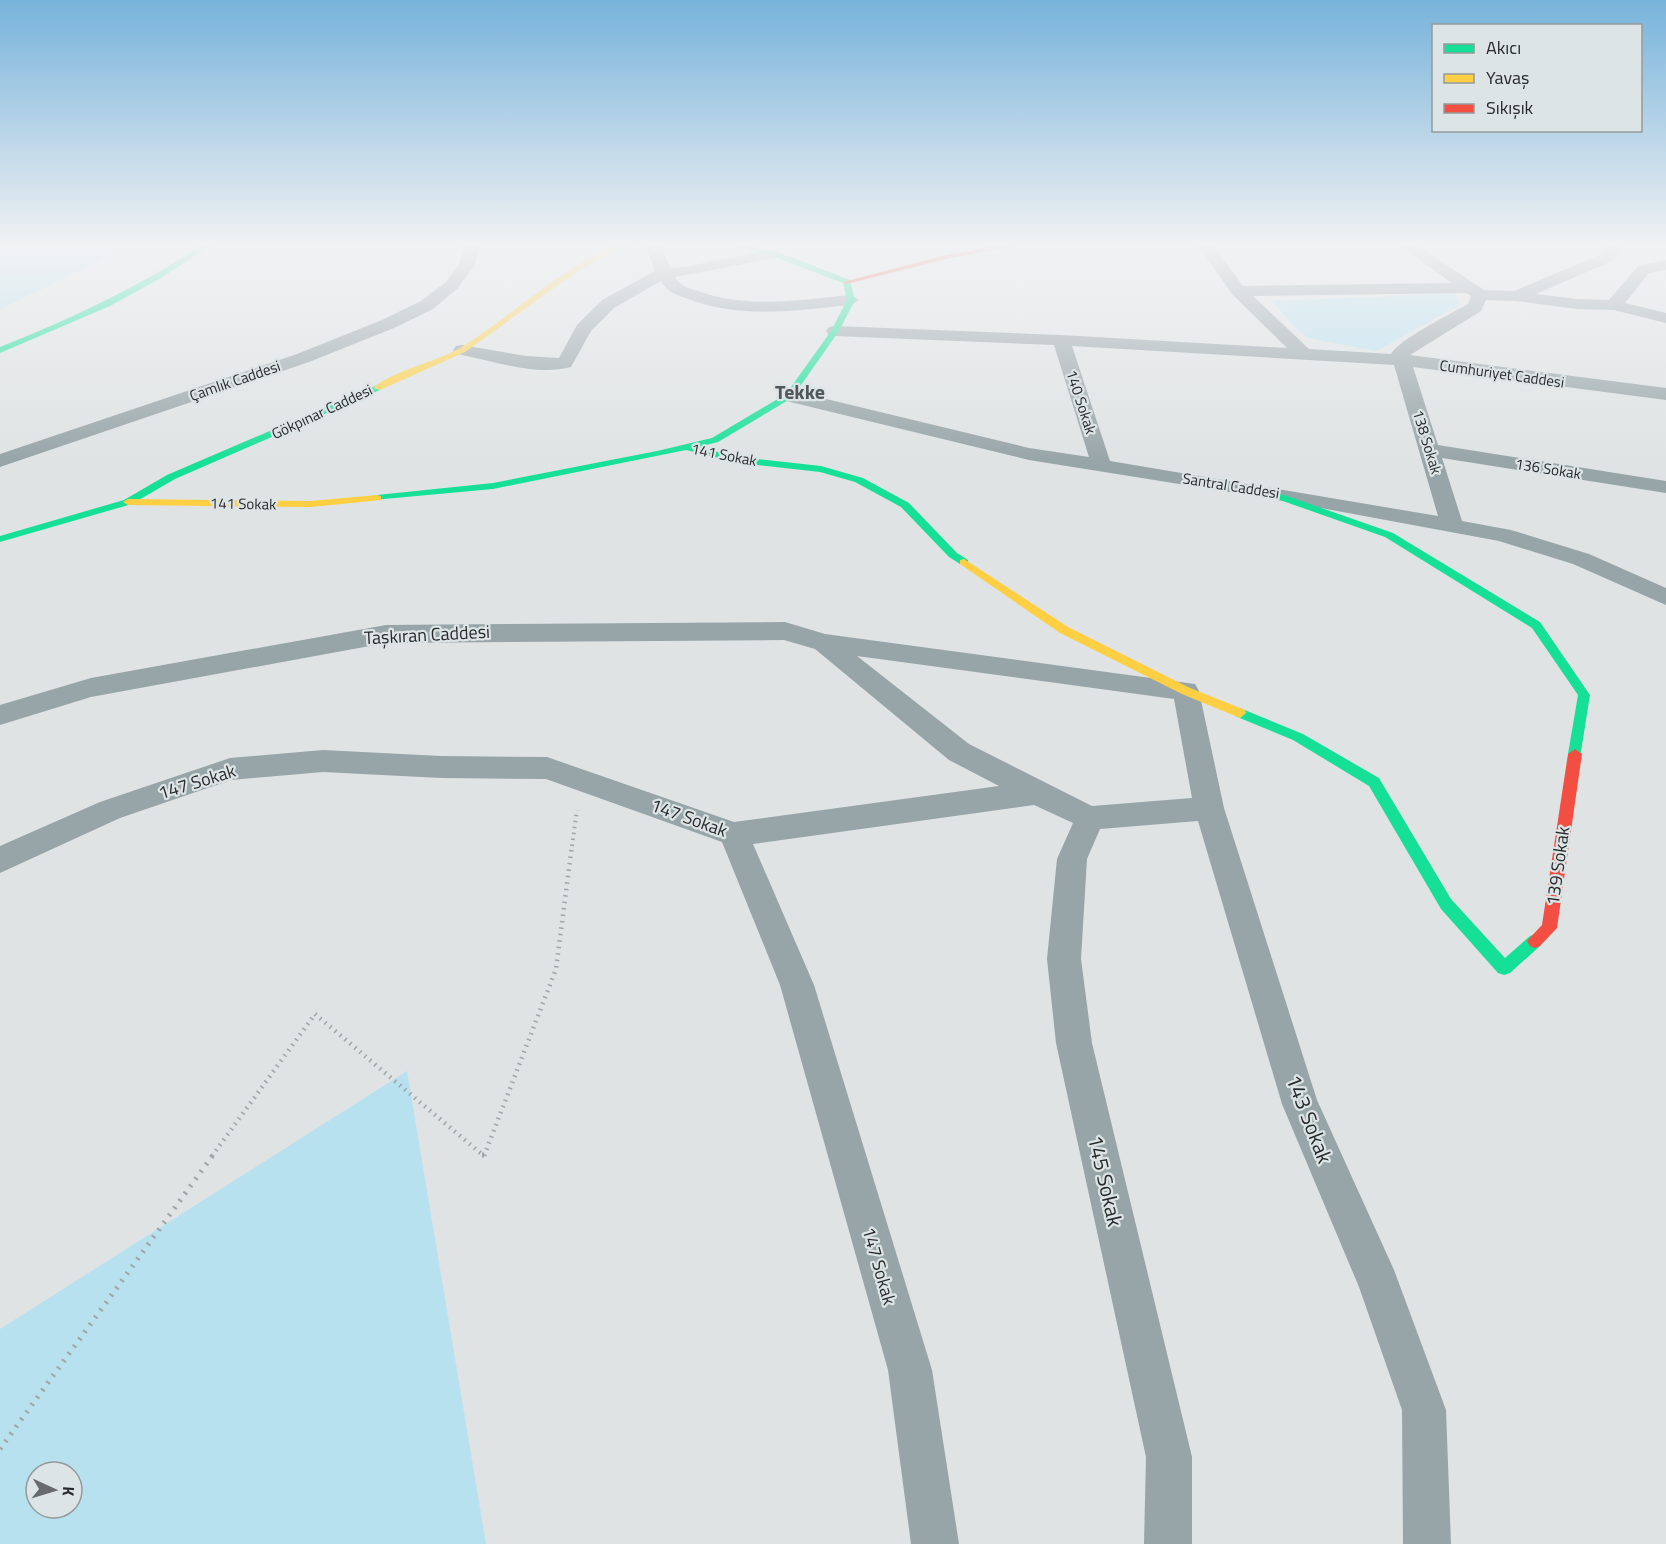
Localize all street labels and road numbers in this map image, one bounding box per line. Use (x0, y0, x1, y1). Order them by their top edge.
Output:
street label: Cumhuriyet Caddesi (1438, 353, 1566, 394)
street label: Çamlık Caddesi (186, 354, 283, 407)
street label: 140 Sokak (1060, 367, 1103, 437)
street label: Gökpınar Caddesi (268, 378, 376, 445)
street label: 138 Sokak (1407, 407, 1448, 477)
street label: 141 Sokak (689, 437, 759, 472)
street label: 136 Sokak (1513, 452, 1583, 485)
street label: Santral Caddesi (1181, 466, 1281, 505)
street label: 141 Sokak (210, 491, 276, 516)
street label: Taşkıran Caddesi (363, 618, 491, 651)
street label: 147 Sokak (155, 757, 239, 806)
street label: 147 Sokak (647, 791, 732, 844)
street label: 139 Sokak (1539, 824, 1576, 907)
street label: 143 Sokak (1278, 1070, 1342, 1168)
street label: 145 Sokak (1080, 1132, 1132, 1230)
street label: 147 Sokak (856, 1224, 904, 1308)

